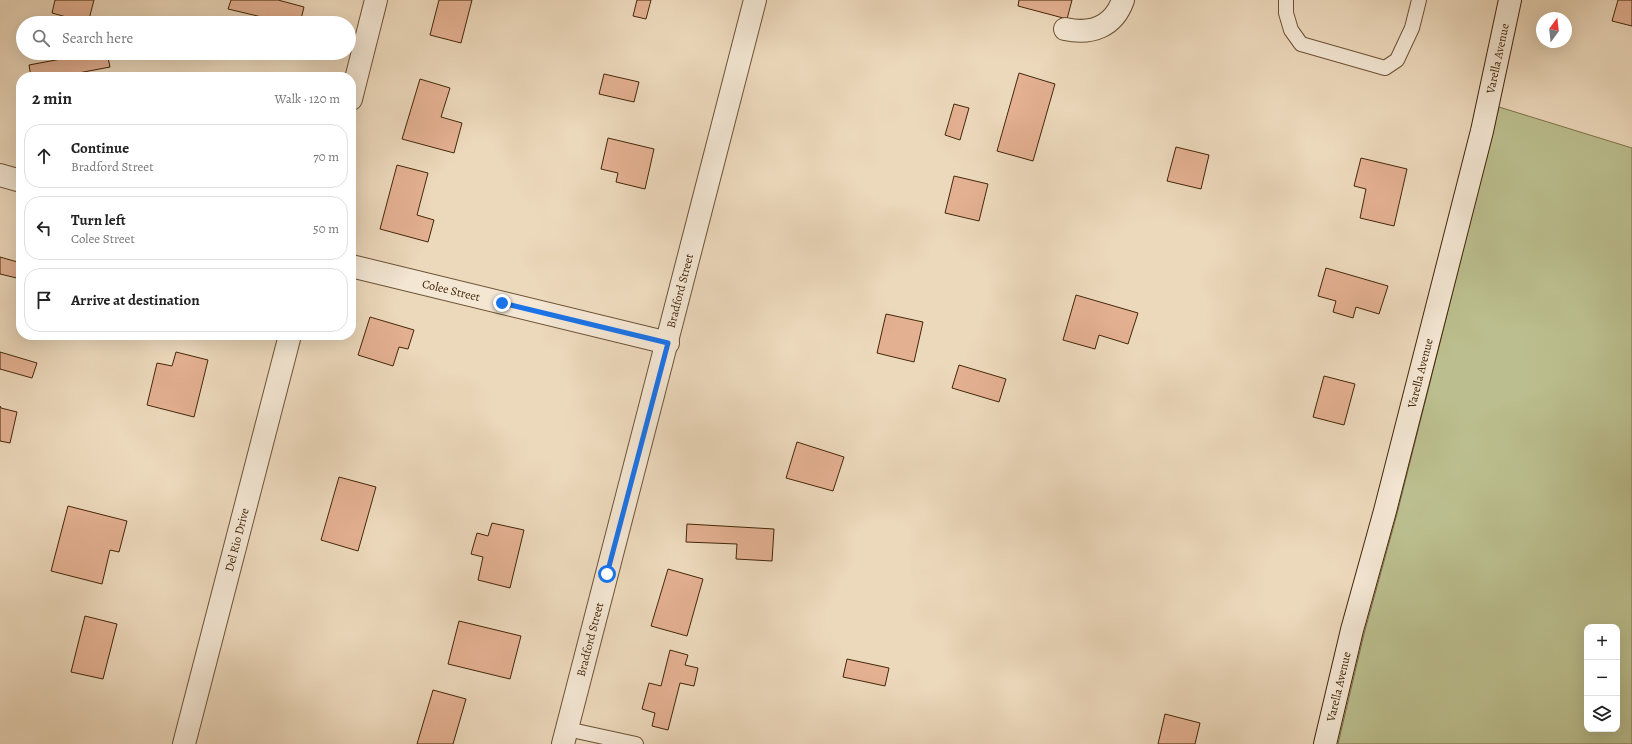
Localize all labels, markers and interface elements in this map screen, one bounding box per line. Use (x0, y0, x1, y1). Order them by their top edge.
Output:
north arrow (1536, 12, 1572, 48)
search box (16, 16, 356, 60)
street label: Varella Avenue (1482, 22, 1513, 96)
icon: search (30, 27, 52, 49)
text: Search here (62, 28, 133, 48)
text: 2 min (32, 87, 72, 110)
text: Walk · 120 m (275, 90, 340, 107)
text: Continue (71, 138, 129, 158)
icon: ahead (33, 145, 55, 167)
text: 70 m (313, 148, 339, 165)
text: Bradford Street (71, 158, 153, 175)
text: Turn left (71, 210, 126, 230)
icon: left (33, 217, 55, 239)
text: 50 m (313, 220, 339, 237)
text: Colee Street (71, 230, 135, 247)
street label: Bradford Street (663, 252, 697, 330)
street label: Colee Street (421, 276, 482, 305)
icon: arrive (33, 289, 55, 311)
text: Arrive at destination (71, 290, 200, 310)
route end (493, 294, 511, 312)
street label: Varella Avenue (1403, 336, 1437, 411)
street label: Del Rio Drive (221, 506, 253, 573)
route start (598, 565, 616, 583)
street label: Bradford Street (573, 600, 607, 678)
map controls (1584, 624, 1620, 732)
button: + (1584, 624, 1620, 660)
street label: Varella Avenue (1322, 650, 1355, 724)
button: − (1584, 660, 1620, 696)
button: layers (1584, 696, 1620, 732)

